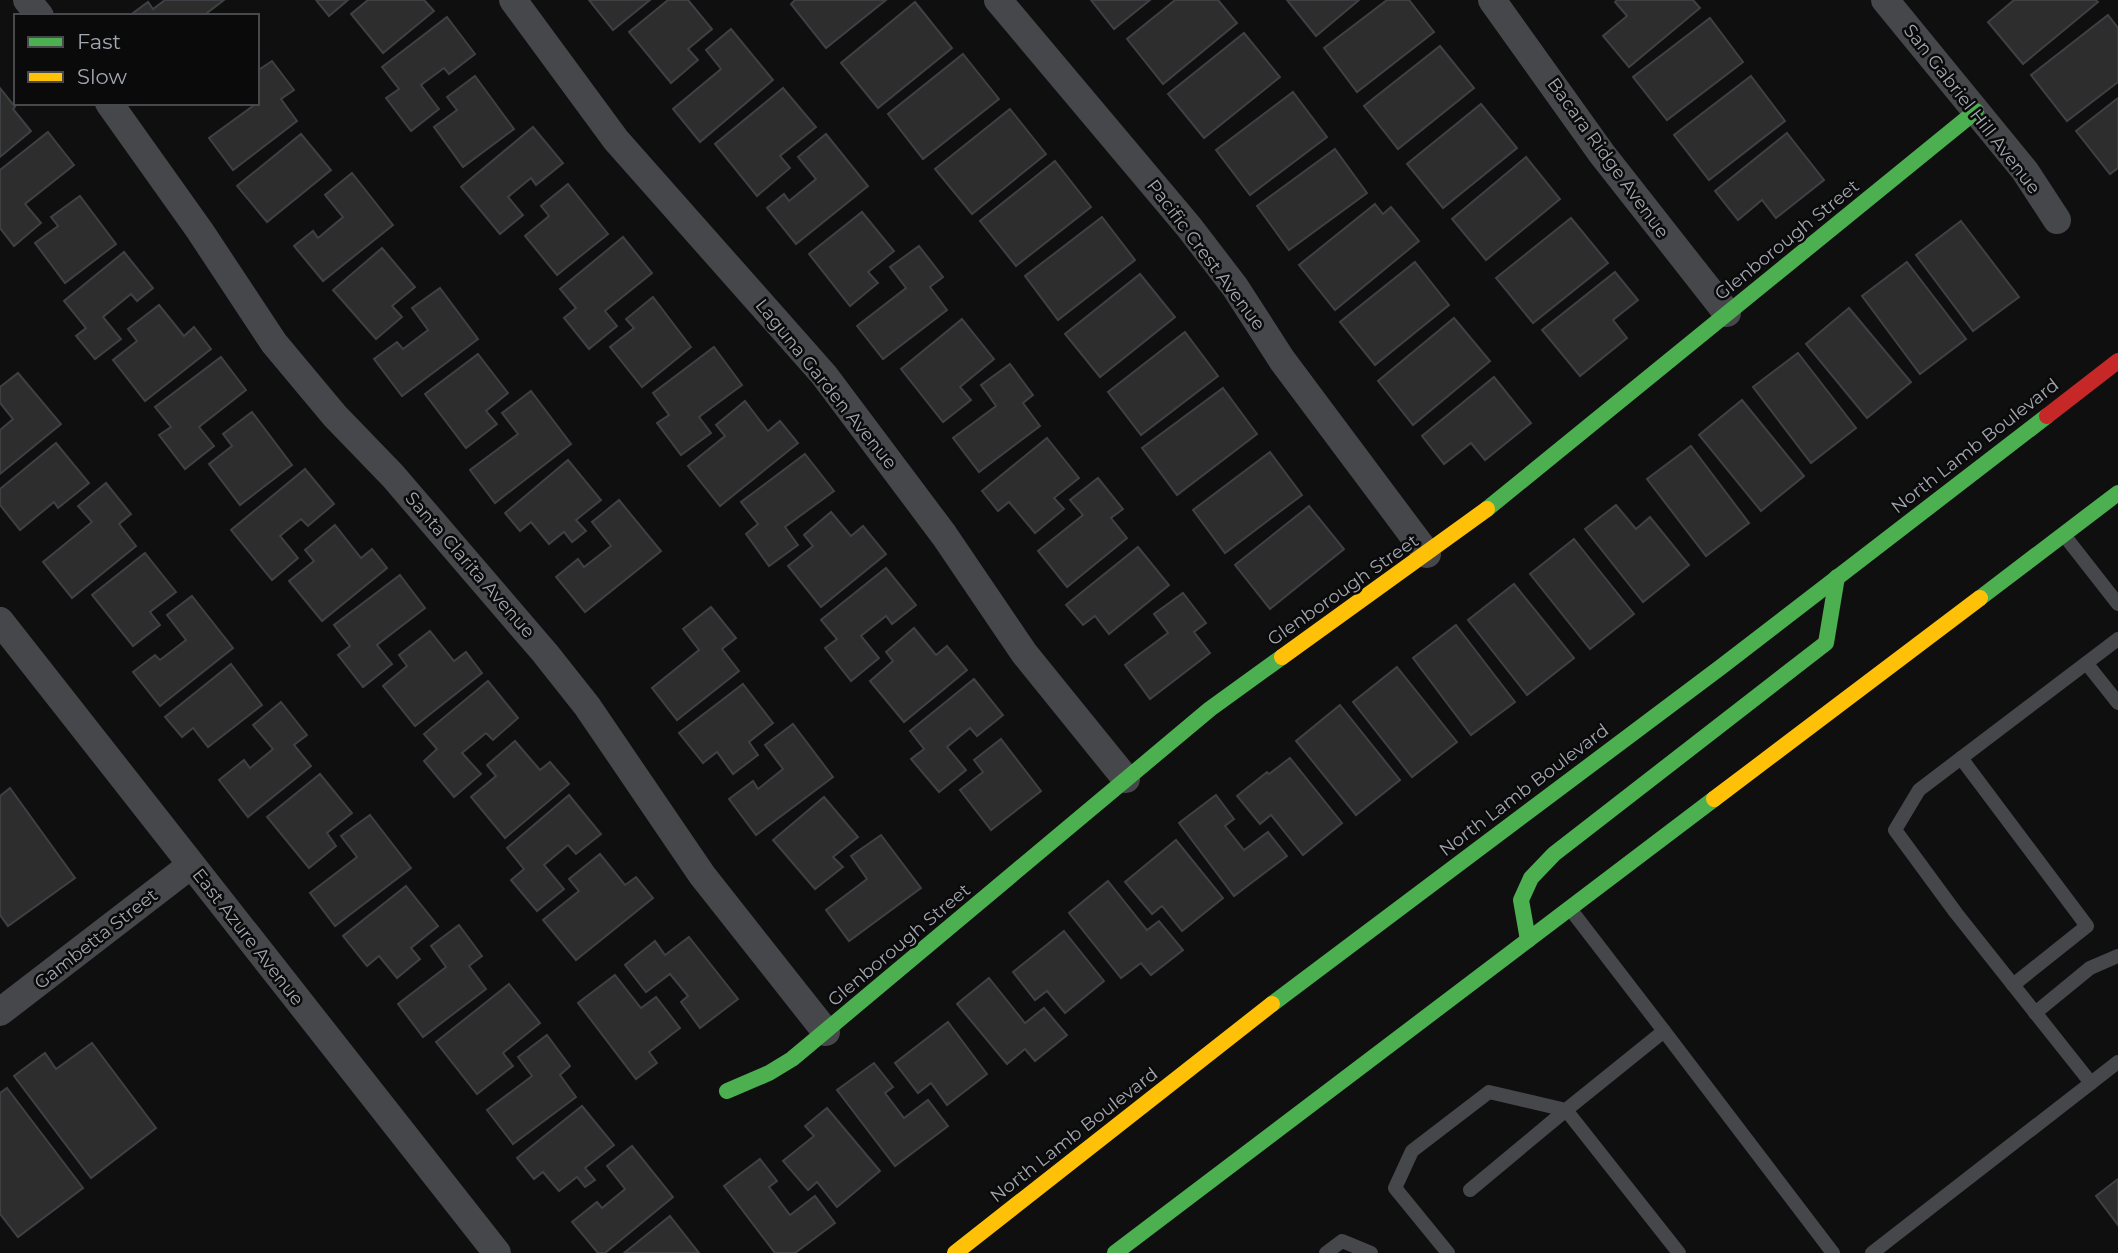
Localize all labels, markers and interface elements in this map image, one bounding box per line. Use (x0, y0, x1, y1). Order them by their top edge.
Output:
legend (14, 14, 259, 105)
street label: San Gabriel Hill Avenue (1899, 20, 2045, 198)
text: Fast (77, 29, 121, 54)
text: Slow (77, 64, 127, 89)
street label: Bacara Ridge Avenue (1542, 74, 1674, 243)
street label: Pacific Crest Avenue (1142, 175, 1270, 335)
street label: Glenborough Street (1710, 175, 1864, 305)
street label: Laguna Garden Avenue (751, 294, 902, 474)
street label: North Lamb Boulevard (1887, 374, 2063, 518)
street label: Santa Clarita Avenue (401, 487, 540, 643)
street label: Glenborough Street (1263, 530, 1423, 650)
street label: North Lamb Boulevard (1435, 719, 1613, 861)
street label: East Azure Avenue (188, 864, 308, 1010)
street label: Glenborough Street (823, 879, 975, 1011)
street label: Gambetta Street (30, 884, 162, 994)
street label: North Lamb Boulevard (986, 1063, 1162, 1207)

